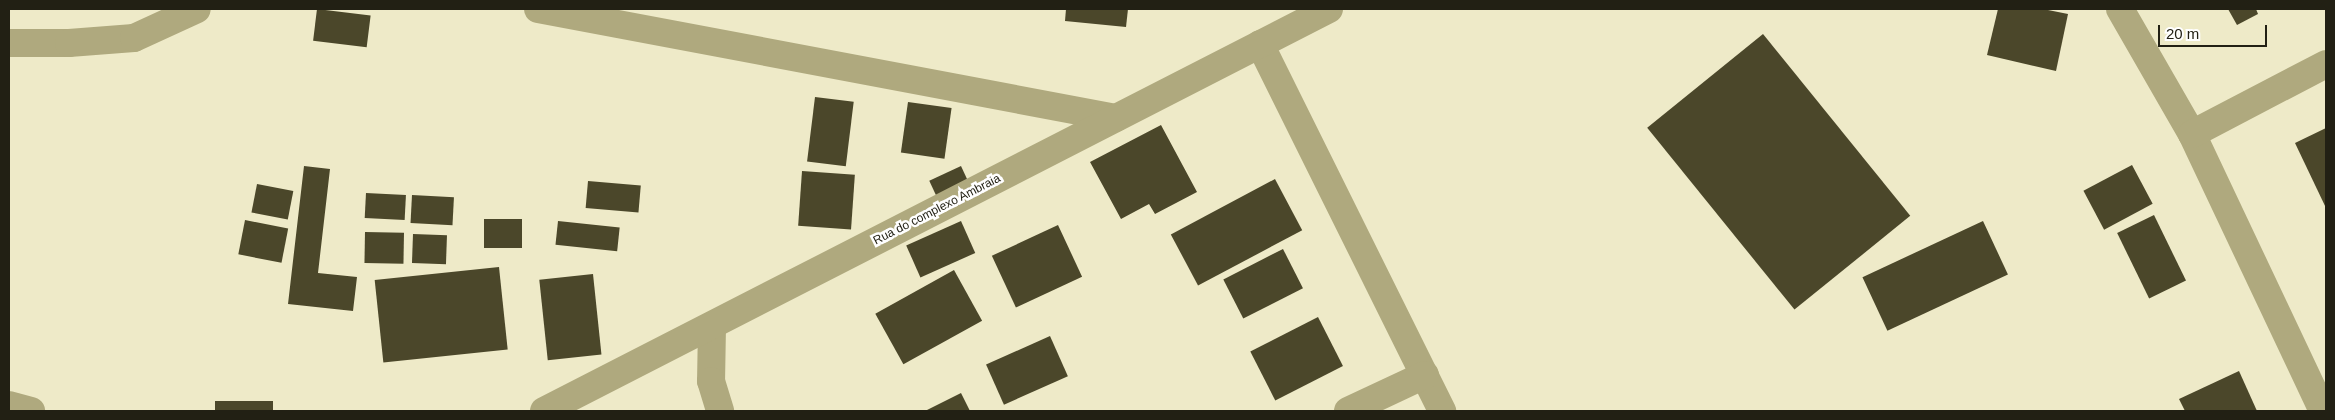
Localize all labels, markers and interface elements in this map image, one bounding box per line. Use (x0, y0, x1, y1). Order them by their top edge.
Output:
scale bar (2160, 15, 2269, 47)
text: 20 m (2166, 25, 2199, 42)
street label: Rua do complexo Ambraia (871, 171, 1003, 249)

